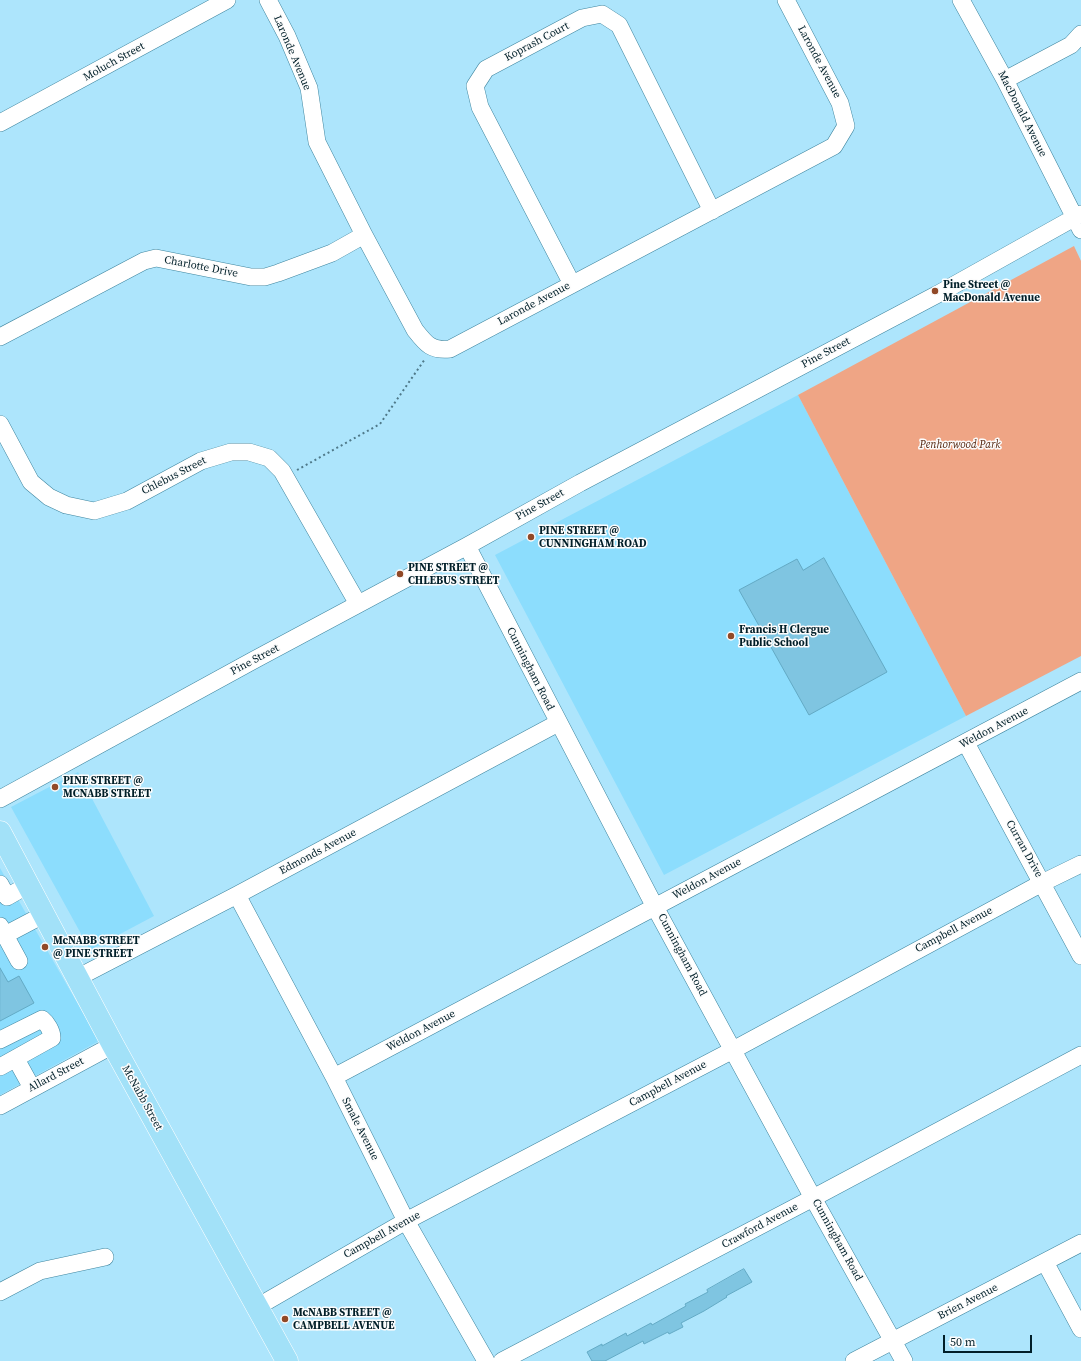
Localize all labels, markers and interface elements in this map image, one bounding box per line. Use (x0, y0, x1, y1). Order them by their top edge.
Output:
street label: Laronde Avenue (270, 14, 314, 92)
street label: Koprash Court (502, 19, 572, 65)
street label: Laronde Avenue (794, 24, 844, 100)
street label: Moluch Street (81, 40, 147, 84)
street label: MacDonald Avenue (995, 69, 1049, 159)
street label: Charlotte Drive (163, 253, 239, 281)
place label: Pine Street @ MacDonald Avenue (943, 278, 1040, 304)
street label: Laronde Avenue (496, 279, 572, 329)
marker: Pine Street @ MacDonald Avenue (930, 286, 940, 296)
street label: Pine Street (799, 335, 853, 371)
park label: Penhorwood Park (920, 438, 1000, 452)
street label: Chlebus Street (139, 454, 209, 498)
street label: Pine Street (514, 486, 566, 524)
place label: PINE STREET @ CUNNINGHAM ROAD (539, 524, 647, 550)
marker: PINE STREET @ CUNNINGHAM ROAD (526, 532, 536, 542)
place label: PINE STREET @ CHLEBUS STREET (408, 561, 499, 587)
marker: PINE STREET @ CHLEBUS STREET (395, 569, 405, 579)
place label: Francis H Clergue Public School (739, 623, 829, 649)
street label: Cunningham Road (503, 625, 557, 713)
marker: Francis H Clergue Public School (726, 631, 736, 641)
street label: Pine Street (228, 642, 282, 678)
street label: Weldon Avenue (957, 704, 1031, 752)
place label: PINE STREET @ MCNABB STREET (63, 774, 151, 800)
marker: PINE STREET @ MCNABB STREET (50, 782, 60, 792)
street label: Curran Drive (1003, 818, 1045, 880)
street label: Edmonds Avenue (277, 826, 359, 878)
street label: Weldon Avenue (670, 855, 744, 903)
street label: Campbell Avenue (913, 904, 995, 956)
street label: Cunningham Road (655, 911, 709, 999)
place label: McNABB STREET @ PINE STREET (53, 934, 140, 960)
marker: McNABB STREET @ PINE STREET (40, 942, 50, 952)
street label: Weldon Avenue (384, 1007, 458, 1055)
street label: Allard Street (26, 1055, 86, 1095)
street label: Campbell Avenue (627, 1058, 709, 1110)
street label: McNabb Street (119, 1063, 165, 1133)
street label: Smale Avenue (339, 1095, 381, 1163)
street label: Cunningham Road (809, 1197, 865, 1283)
street label: Crawford Avenue (720, 1200, 800, 1252)
street label: Campbell Avenue (341, 1208, 423, 1262)
street label: Brien Avenue (936, 1281, 1000, 1323)
place label: McNABB STREET @ CAMPBELL AVENUE (293, 1306, 395, 1332)
marker: McNABB STREET @ CAMPBELL AVENUE (280, 1314, 290, 1324)
scale bar (945, 1327, 1034, 1353)
text: 50 m (950, 1334, 976, 1350)

